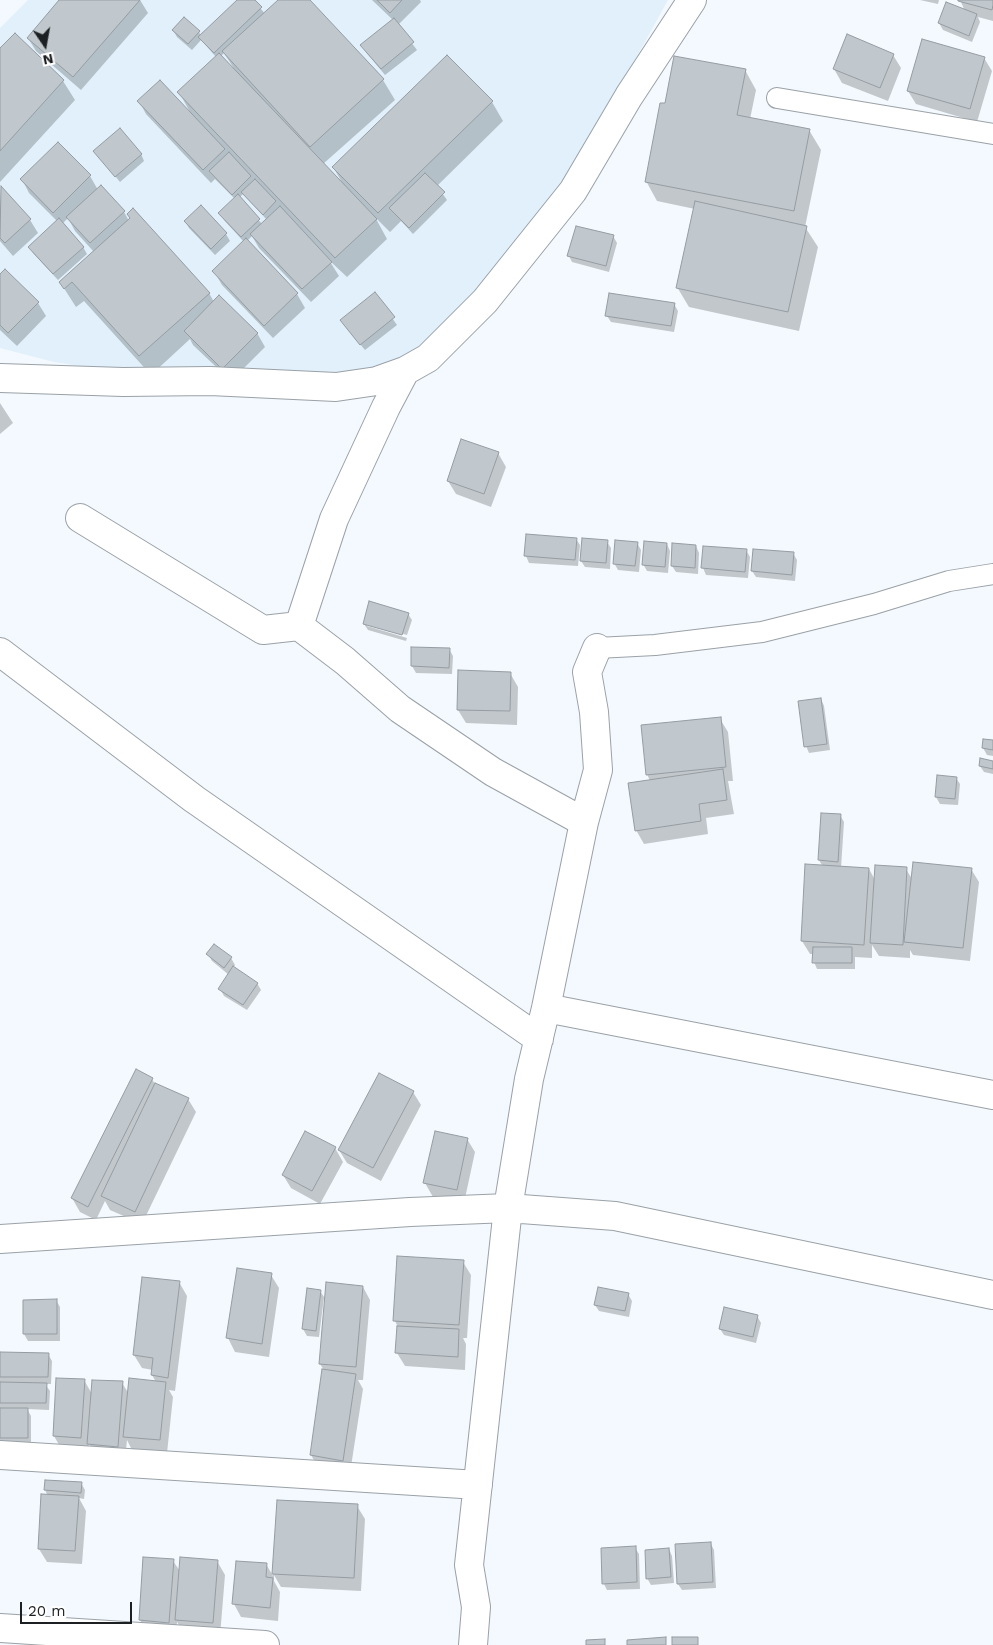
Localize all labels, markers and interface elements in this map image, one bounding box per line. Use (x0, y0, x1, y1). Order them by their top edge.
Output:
north arrow (20, 20, 70, 70)
text: N (41, 51, 55, 69)
scale bar (22, 1592, 135, 1624)
text: 20 m (28, 1602, 66, 1620)

